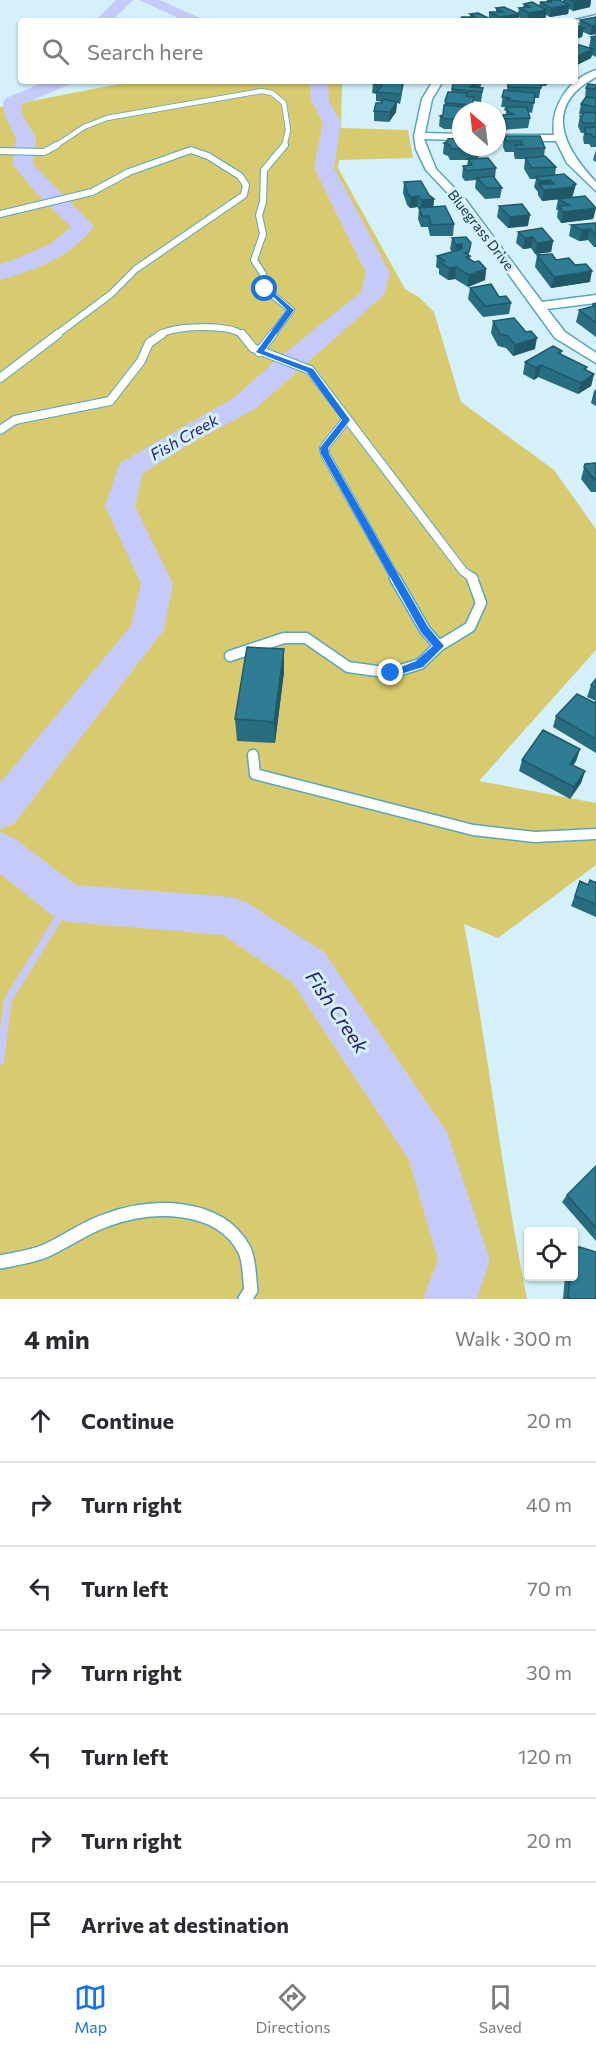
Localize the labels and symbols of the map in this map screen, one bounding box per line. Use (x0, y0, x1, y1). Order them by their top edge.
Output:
north arrow (452, 102, 506, 156)
street label: Bluegrass Drive (445, 186, 518, 273)
route start (251, 275, 277, 301)
water label: Fish Creek (146, 409, 221, 464)
route end (377, 659, 403, 685)
water label: Fish Creek (302, 966, 375, 1058)

